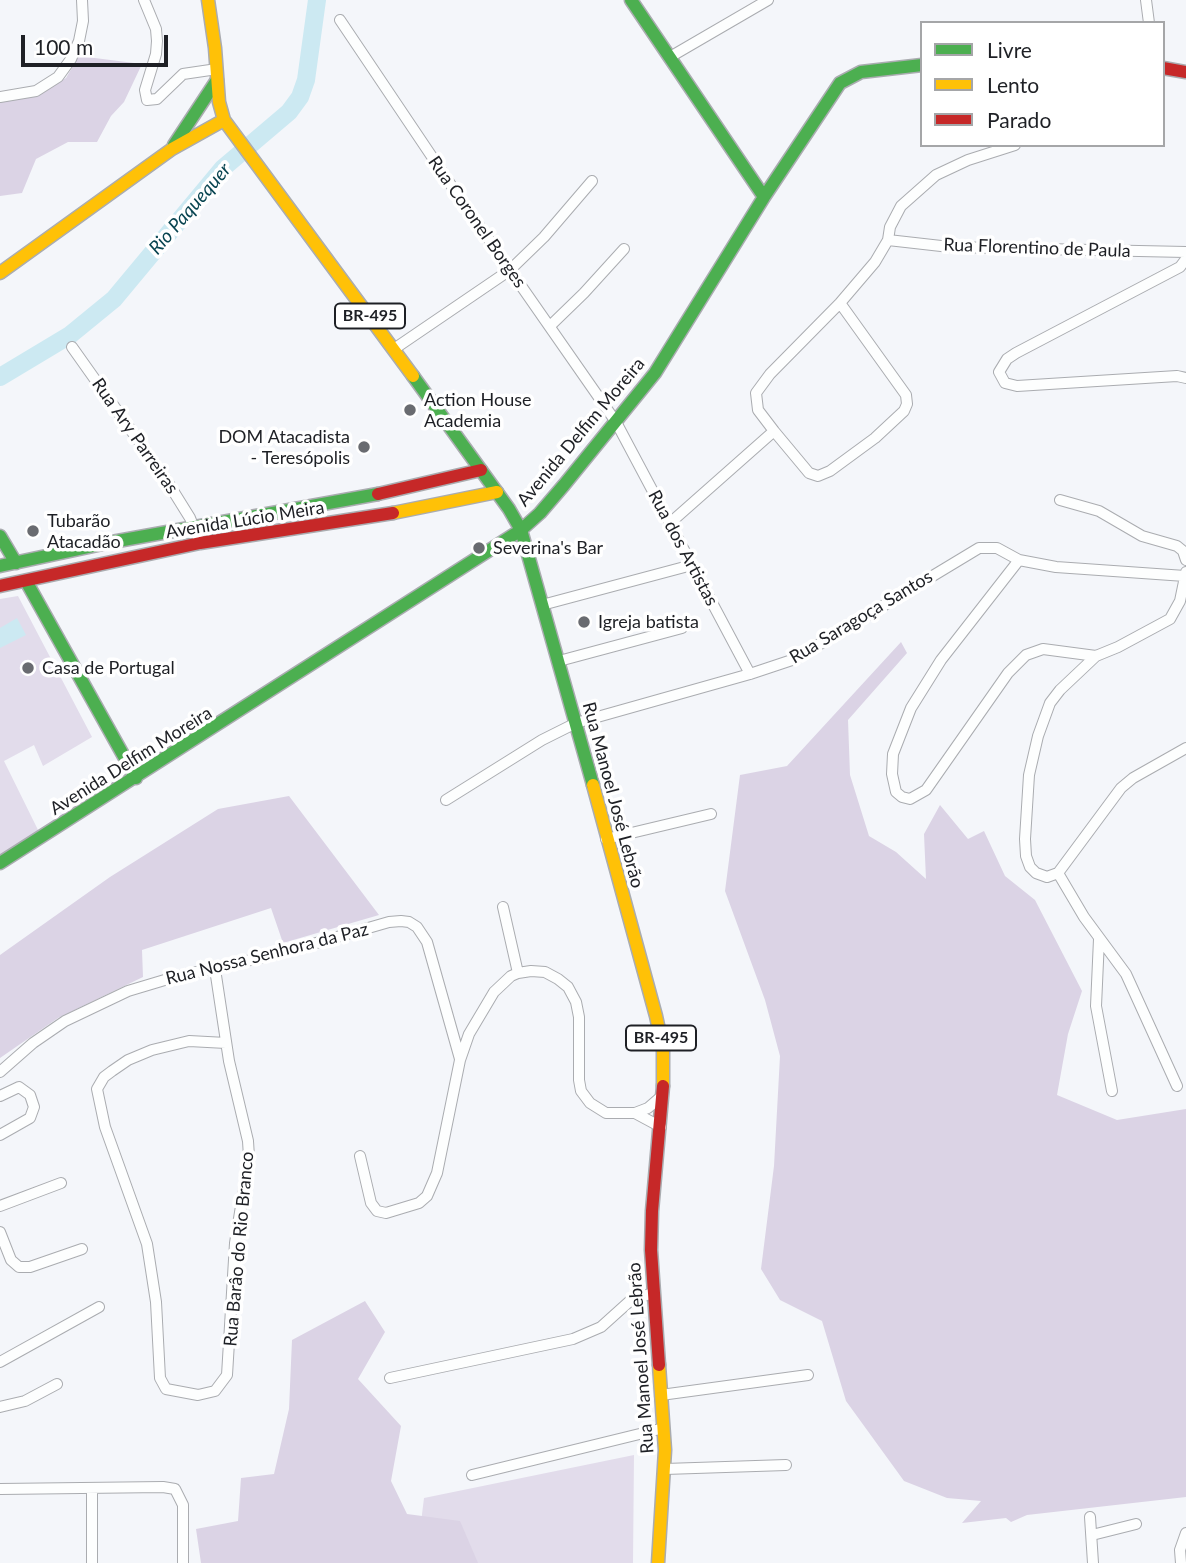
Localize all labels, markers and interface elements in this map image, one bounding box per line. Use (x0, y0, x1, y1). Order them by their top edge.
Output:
scale bar (24, 21, 172, 65)
legend (920, 21, 1165, 147)
text: 100 m (34, 34, 93, 59)
text: Livre (987, 37, 1032, 62)
text: Lento (987, 72, 1039, 97)
text: Parado (987, 107, 1051, 132)
street label: Rua Coronel Borges (423, 152, 531, 292)
water label: Rio Paquequer (144, 159, 236, 259)
street label: Rua Florentino de Paula (943, 234, 1131, 262)
road number: BR-495 (335, 304, 405, 328)
street label: Avenida Delfim Moreira (513, 353, 649, 511)
street label: Rua Ary Parreiras (87, 374, 183, 498)
place label: Action House Academia (424, 389, 531, 432)
marker: Action House Academia (402, 402, 418, 418)
place label: DOM Atacadista - Teresópolis (218, 426, 350, 468)
marker: DOM Atacadista - Teresópolis (356, 439, 372, 455)
street label: Rua dos Artistas (643, 486, 723, 610)
street label: Avenida Lúcio Meira (164, 497, 326, 543)
place label: Tubarão Atacadão (47, 510, 121, 552)
marker: Tubarão Atacadão (25, 523, 41, 539)
place label: Severina's Bar (493, 537, 603, 559)
marker: Severina's Bar (471, 540, 487, 556)
street label: Rua Saragoça Santos (786, 566, 936, 668)
place label: Igreja batista (598, 611, 699, 633)
marker: Igreja batista (576, 614, 592, 630)
place label: Casa de Portugal (42, 657, 175, 679)
marker: Casa de Portugal (20, 660, 36, 676)
street label: Rua Manoel José Lebrão (578, 700, 648, 890)
street label: Avenida Delfim Moreira (46, 702, 216, 820)
street label: Rua Nossa Senhora da Paz (163, 918, 371, 990)
road number: BR-495 (626, 1026, 696, 1050)
street label: Rua Barâo do Rio Branco (220, 1151, 258, 1347)
street label: Rua Manoel José Lebrão (624, 1262, 658, 1454)

